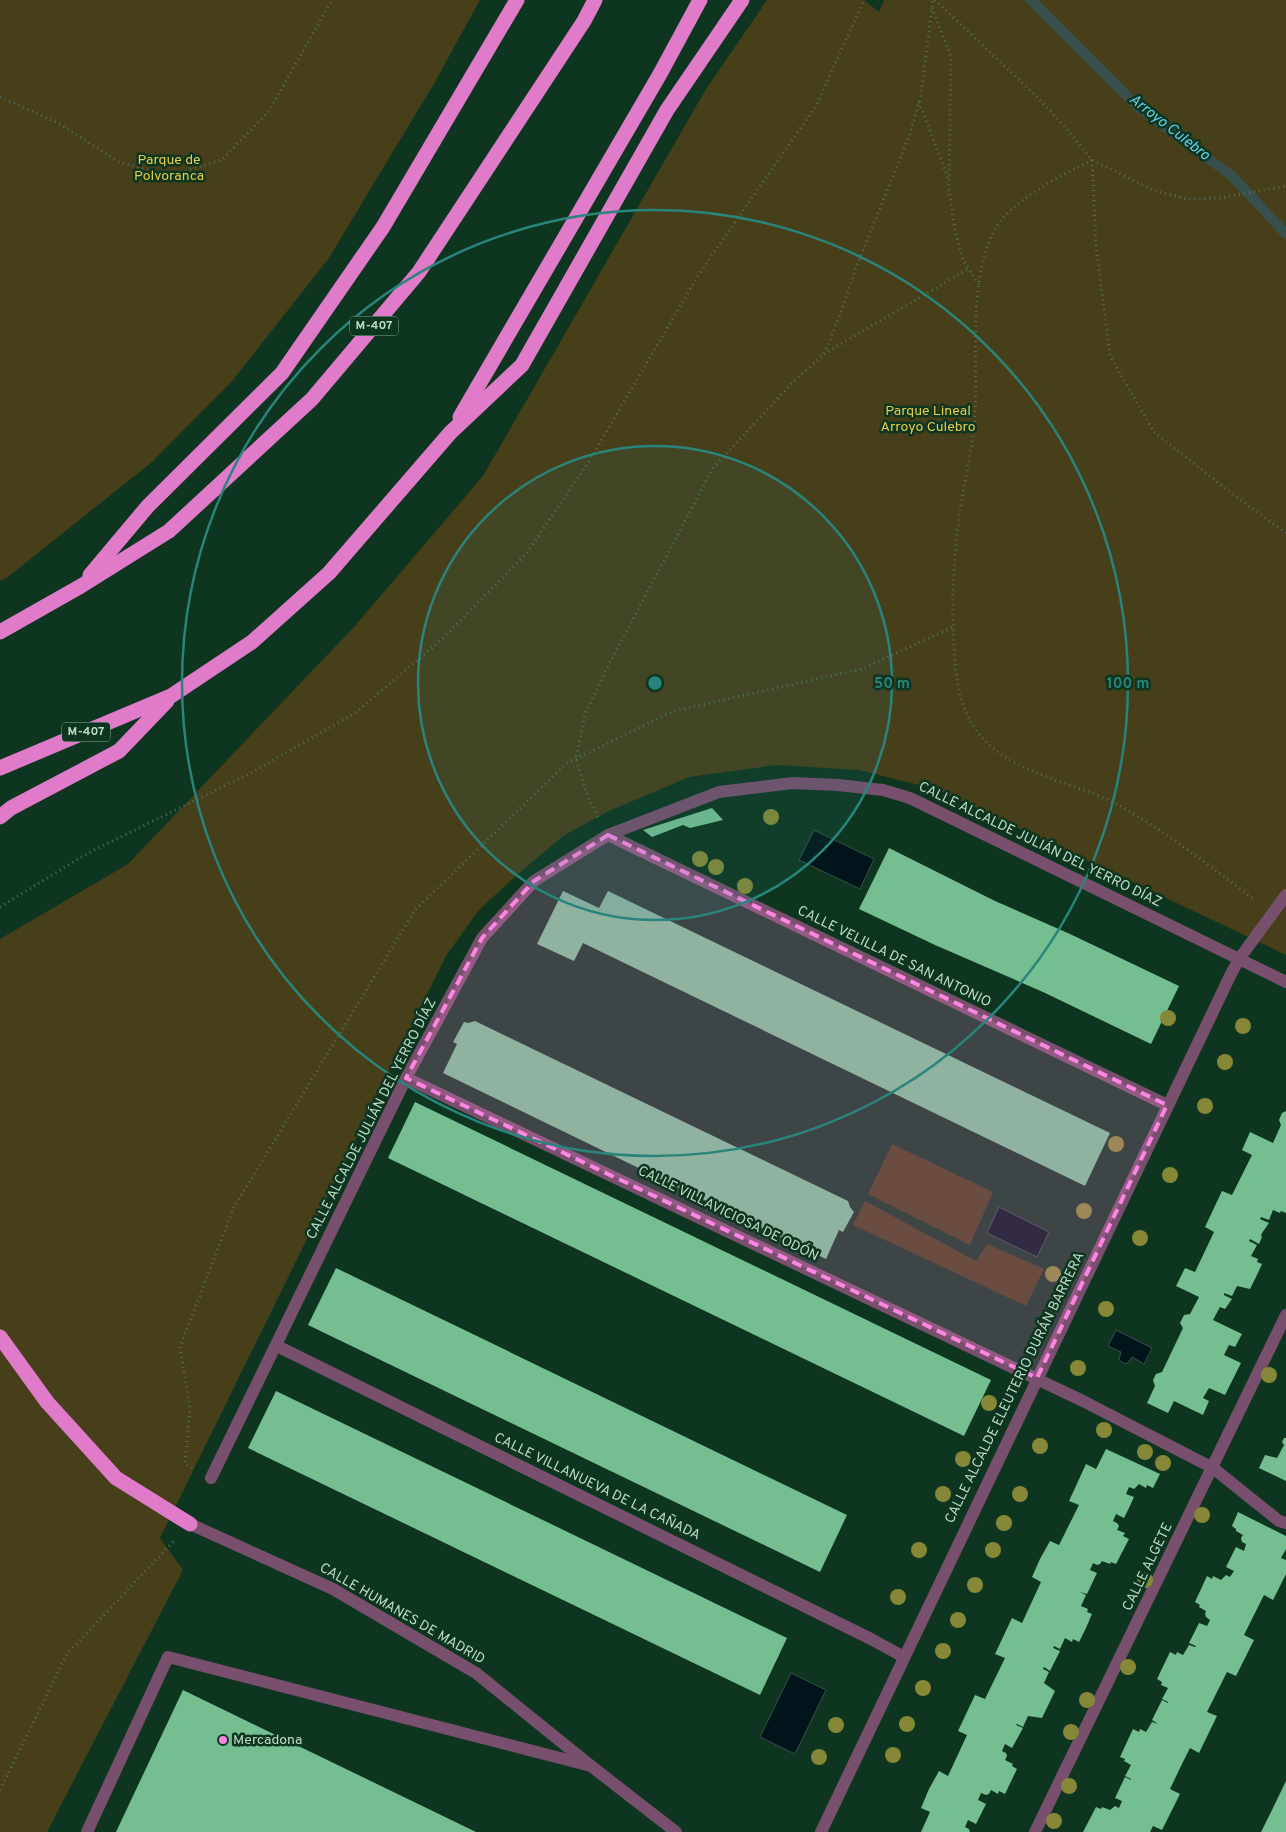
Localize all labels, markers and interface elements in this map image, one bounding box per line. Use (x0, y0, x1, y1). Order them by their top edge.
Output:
water label: Arroyo Culebro (1125, 91, 1213, 166)
park label: Parque de Polvoranca (134, 152, 204, 185)
road number: M-407 (350, 316, 398, 336)
park label: Parque Lineal Arroyo Culebro (880, 403, 976, 436)
centre of rings (646, 674, 664, 692)
text: 50 m (874, 675, 910, 694)
text: 100 m (1107, 675, 1149, 694)
road number: M-407 (62, 722, 110, 742)
street label: CALLE ALCALDE JULIÁN DEL YERRO DÍAZ (915, 778, 1165, 912)
street label: CALLE VELILLA DE SAN ANTONIO (794, 903, 994, 1011)
street label: CALLE ALCALDE JULIÁN DEL YERRO DÍAZ (303, 995, 441, 1243)
street label: CALLE VILLAVICIOSA DE ODÓN (635, 1162, 822, 1265)
street label: CALLE ALCALDE ELEUTERIO DURÁN BARRERA (941, 1249, 1088, 1526)
street label: CALLE VILLANUEVA DE LA CAÑADA (491, 1429, 703, 1545)
street label: CALLE ALGETE (1119, 1520, 1177, 1614)
street label: CALLE HUMANES DE MADRID (316, 1560, 488, 1668)
place label: Mercadona (233, 1732, 302, 1749)
marker: Mercadona (217, 1734, 229, 1746)

